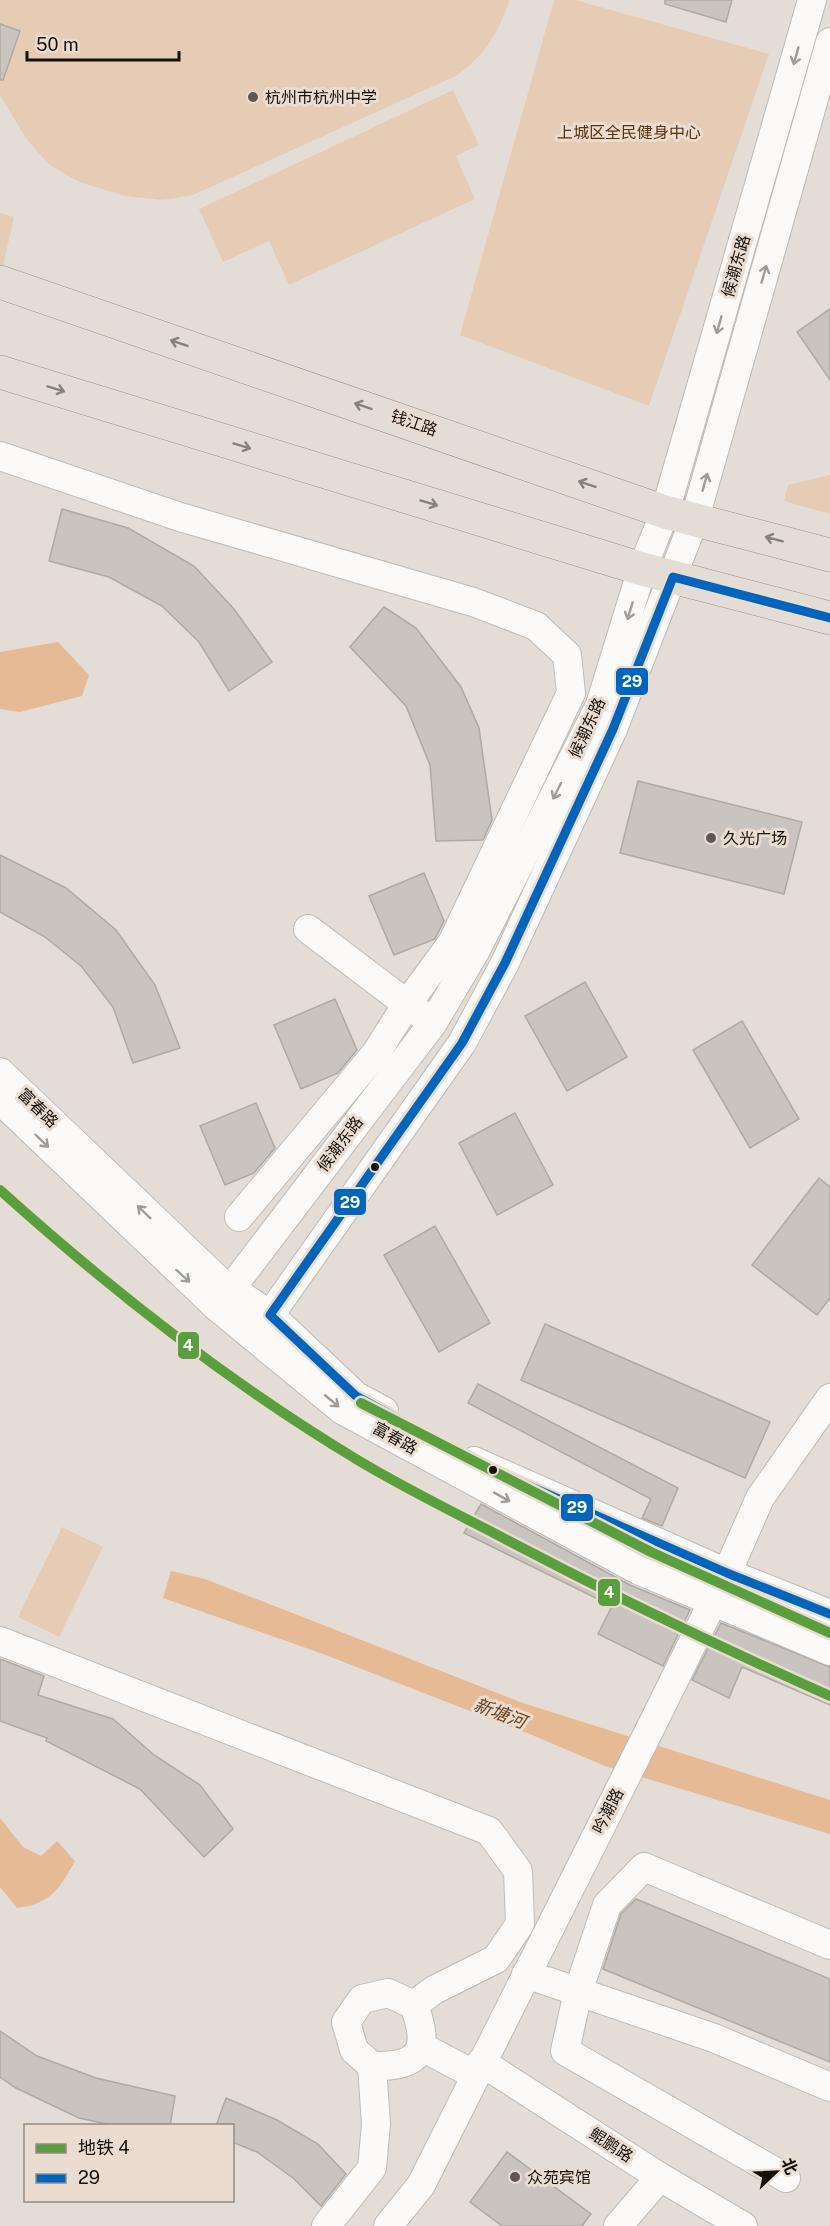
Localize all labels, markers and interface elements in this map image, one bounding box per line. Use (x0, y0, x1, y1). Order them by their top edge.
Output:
scale bar (27, 24, 178, 62)
text: 50 m (36, 34, 79, 55)
one-way arrow (790, 46, 801, 65)
place label: 杭州市杭州中学 (265, 88, 377, 107)
marker: 杭州市杭州中学 (246, 90, 260, 104)
park label: 上城区全民健身中心 (557, 123, 701, 142)
street label: 候潮东路 (718, 233, 754, 299)
one-way arrow (759, 265, 770, 284)
one-way arrow (713, 315, 724, 334)
one-way arrow (170, 336, 189, 347)
one-way arrow (46, 384, 65, 395)
one-way arrow (354, 399, 373, 410)
street label: 钱江路 (388, 406, 440, 440)
one-way arrow (232, 441, 251, 452)
one-way arrow (700, 473, 712, 492)
one-way arrow (578, 477, 597, 488)
one-way arrow (419, 498, 438, 509)
one-way arrow (764, 533, 783, 545)
one-way arrow (623, 601, 634, 620)
line badge: 29 (615, 667, 649, 696)
text: 29 (622, 672, 642, 691)
street label: 候潮东路 (565, 695, 609, 761)
one-way arrow (550, 781, 562, 799)
place label: 久光广场 (723, 829, 787, 848)
marker: 久光广场 (704, 831, 718, 845)
street label: 富春路 (14, 1084, 62, 1132)
street label: 候潮东路 (313, 1113, 367, 1175)
one-way arrow (35, 1134, 50, 1148)
unlabelled marker (369, 1161, 381, 1173)
line badge: 29 (333, 1188, 367, 1216)
text: 29 (340, 1193, 360, 1212)
one-way arrow (137, 1205, 152, 1219)
one-way arrow (175, 1268, 190, 1282)
line badge: 4 (177, 1331, 200, 1360)
text: 4 (183, 1336, 194, 1355)
one-way arrow (324, 1395, 340, 1408)
street label: 富春路 (369, 1418, 421, 1458)
unlabelled marker (487, 1464, 499, 1476)
one-way arrow (493, 1491, 510, 1503)
line badge: 29 (560, 1493, 594, 1522)
text: 29 (567, 1498, 587, 1517)
line badge: 4 (597, 1578, 621, 1607)
text: 4 (604, 1583, 615, 1602)
water label: 新塘河 (471, 1694, 532, 1734)
street label: 吟潮路 (589, 1785, 627, 1837)
legend (24, 2124, 234, 2202)
street label: 鲲鹏路 (586, 2124, 636, 2166)
text: 地铁 4 (78, 2137, 130, 2158)
north arrow (746, 2142, 806, 2202)
text: 北 (777, 2155, 801, 2177)
text: 29 (78, 2167, 100, 2188)
place label: 众苑宾馆 (527, 2168, 591, 2187)
marker: 众苑宾馆 (508, 2170, 522, 2184)

